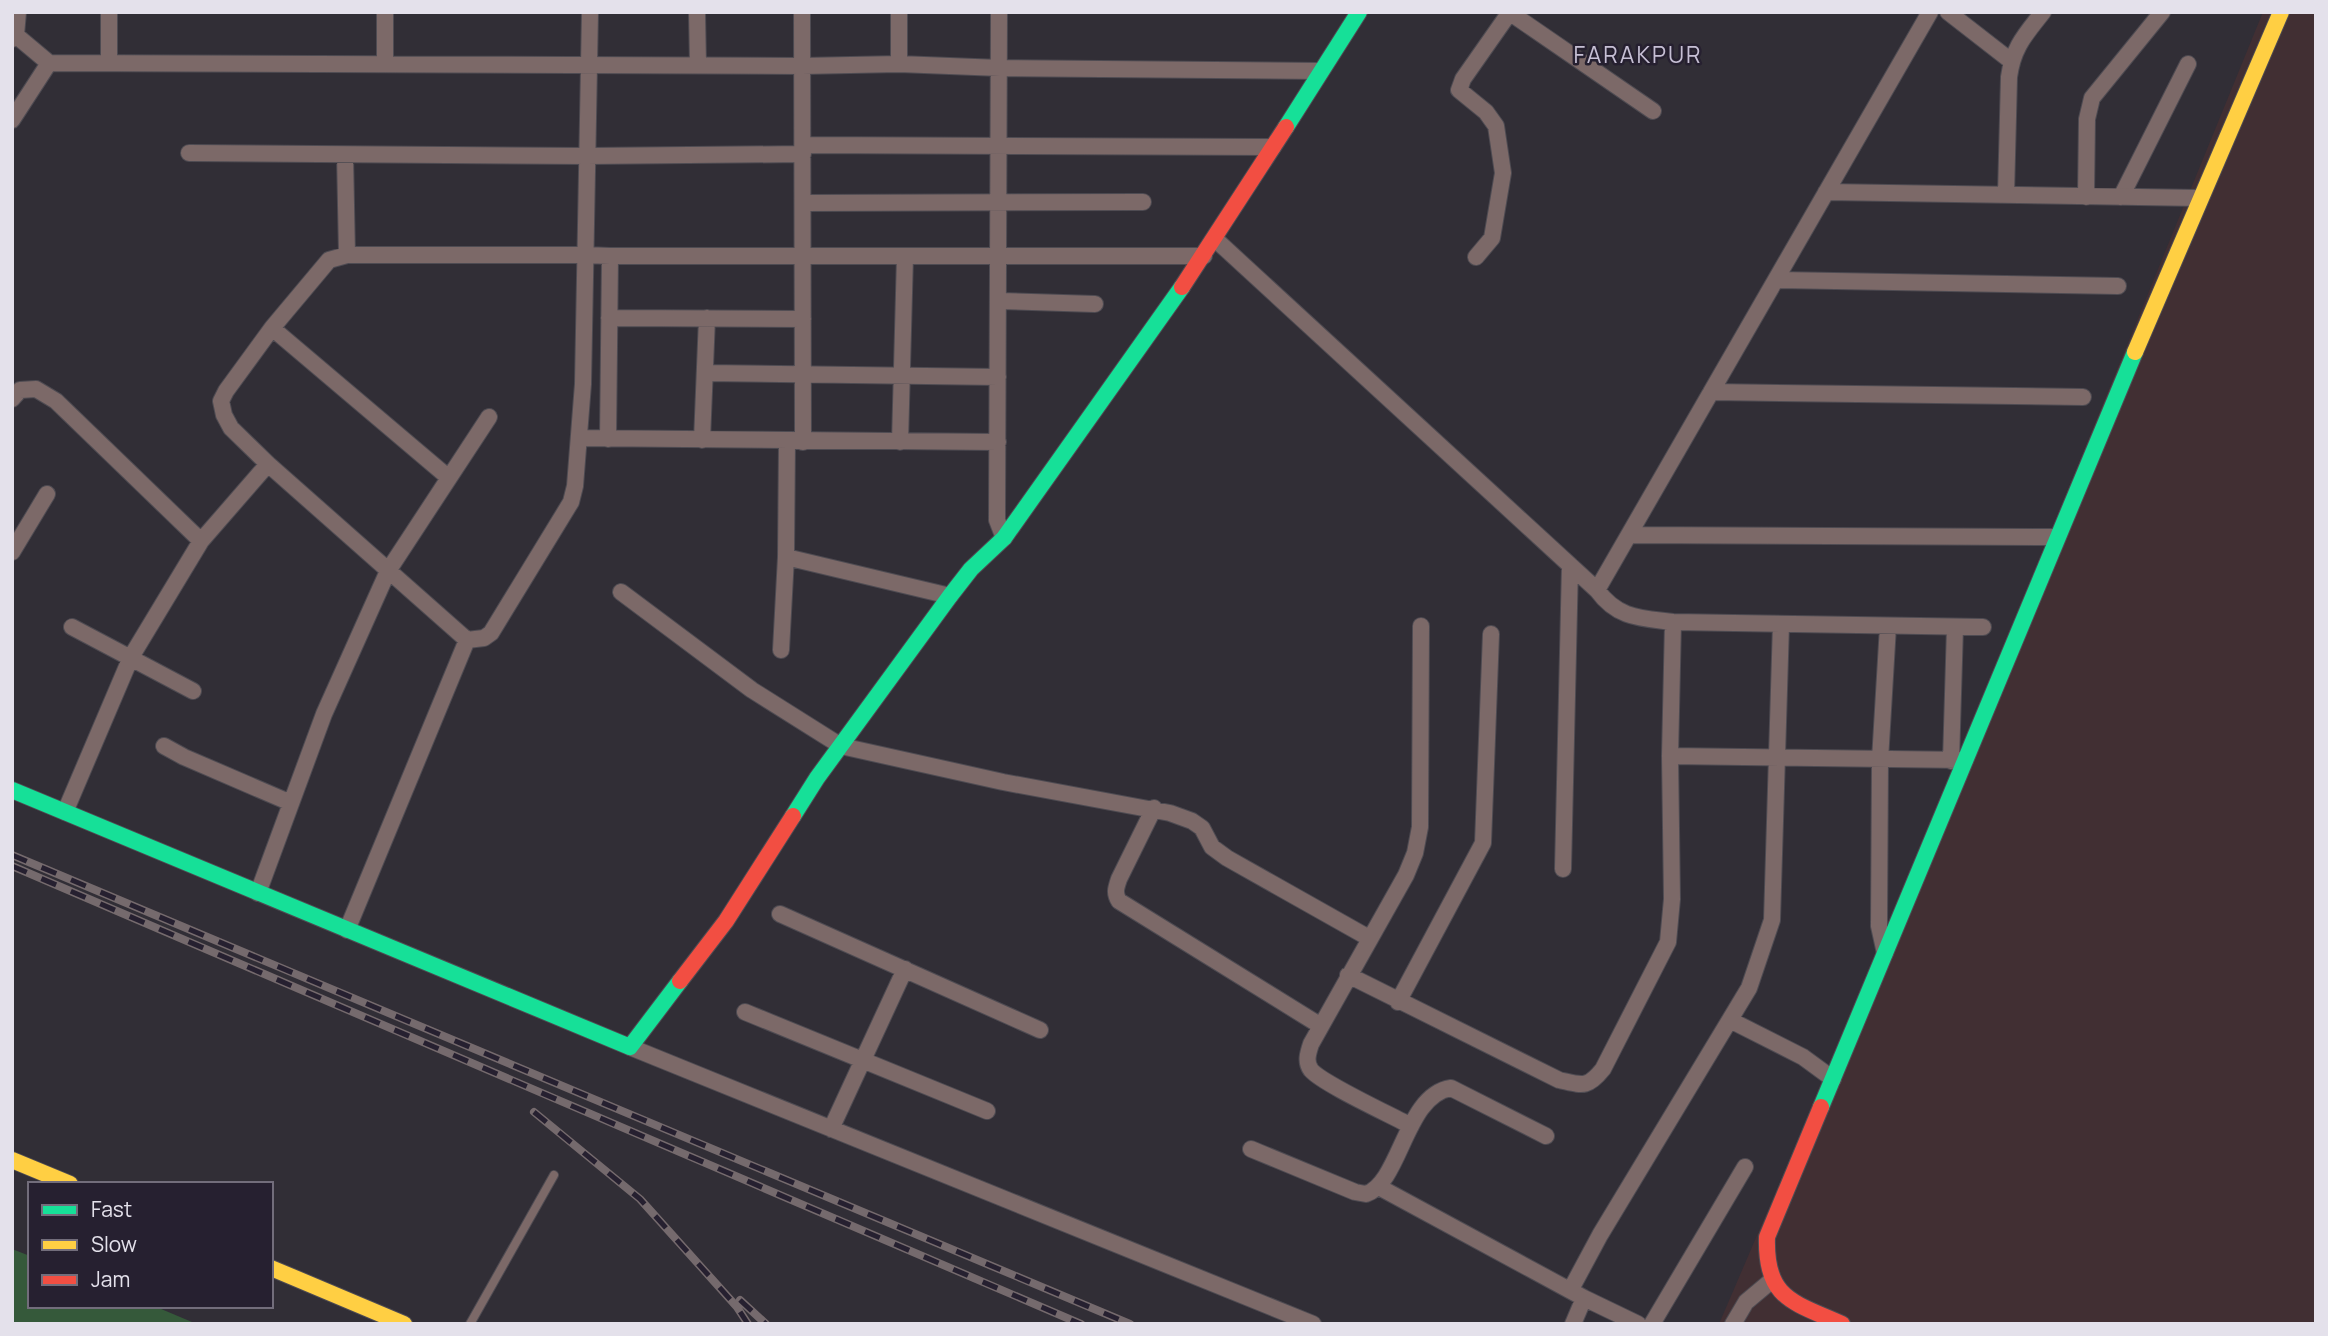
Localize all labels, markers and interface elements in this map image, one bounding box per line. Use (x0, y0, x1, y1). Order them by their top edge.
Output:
district label: FARAKPUR (1573, 38, 1703, 70)
legend (28, 1182, 273, 1308)
text: Fast (91, 1195, 132, 1223)
text: Slow (91, 1230, 137, 1258)
text: Jam (91, 1265, 130, 1293)

